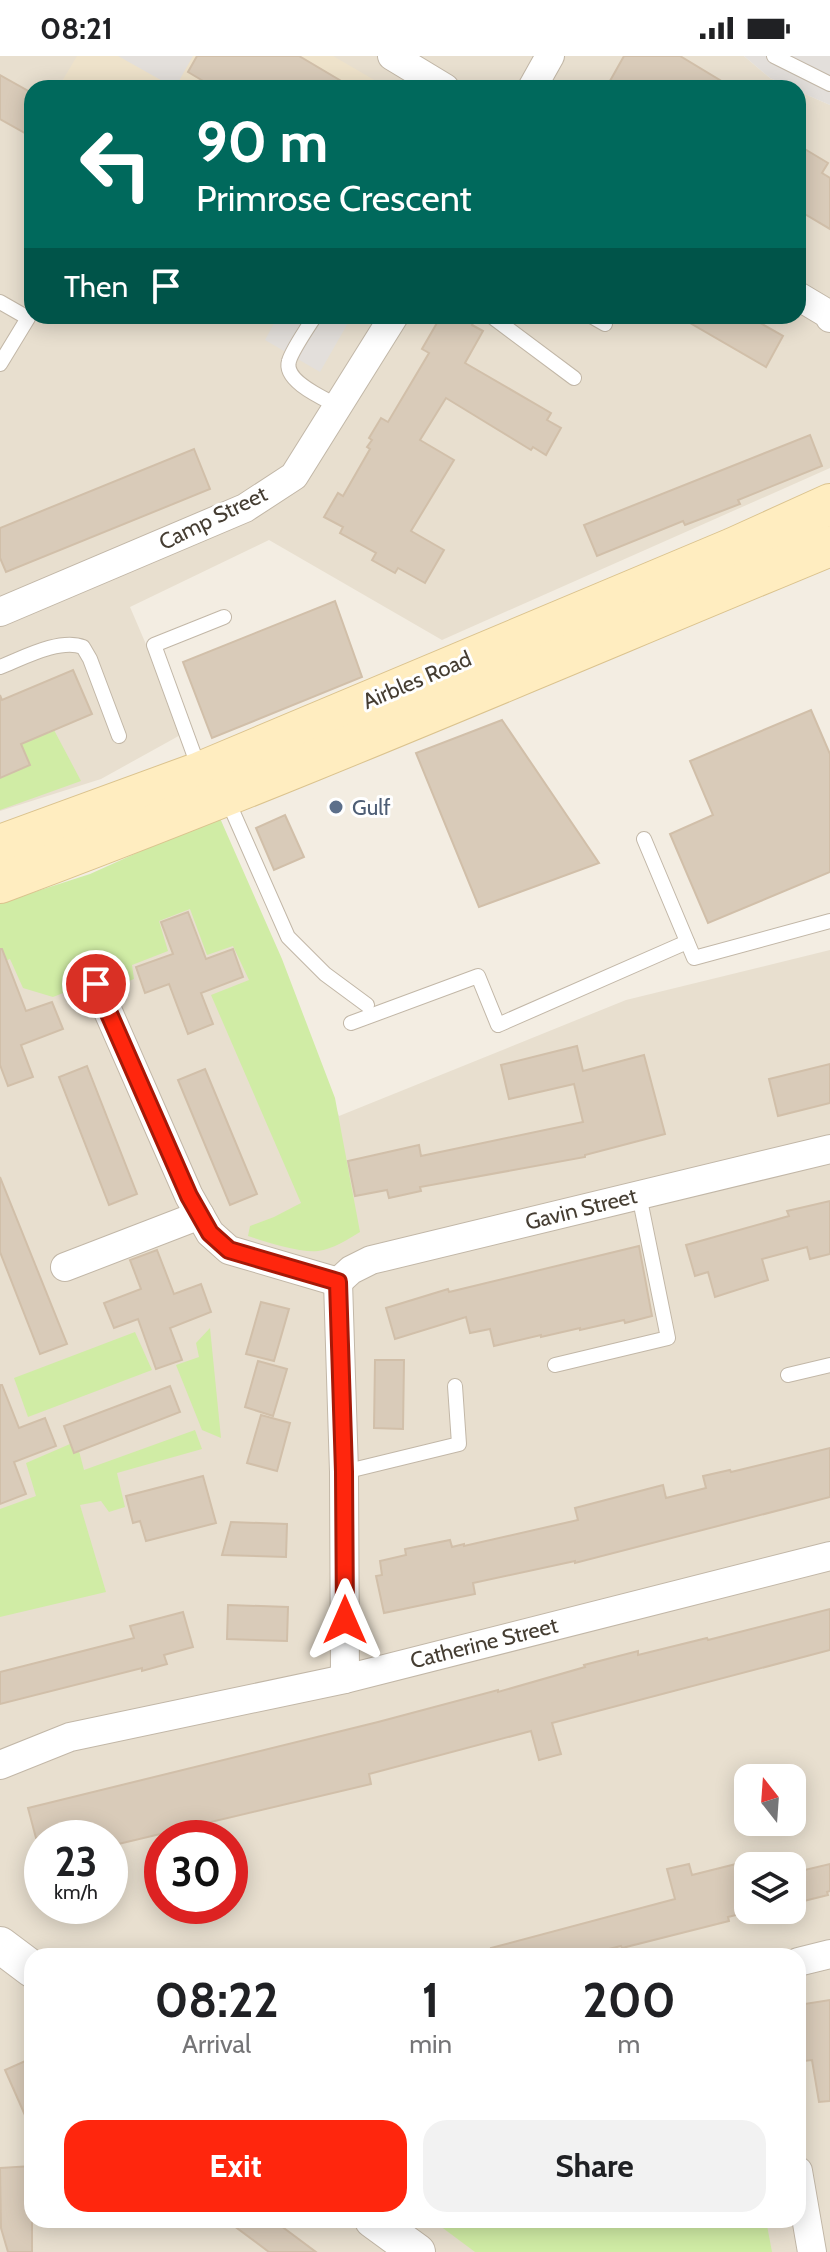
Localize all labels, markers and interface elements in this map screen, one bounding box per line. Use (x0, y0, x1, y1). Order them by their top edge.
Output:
text: 08:21 (40, 10, 113, 47)
text: 90 m (196, 108, 328, 176)
icon: left (64, 112, 168, 216)
text: Primrose Crescent (196, 176, 472, 220)
icon: arrive (144, 264, 188, 308)
text: Then (64, 268, 128, 305)
street label: Camp Street (154, 480, 272, 556)
street label: Airbles Road (359, 645, 475, 715)
place label: Gulf (352, 794, 391, 821)
marker: Gulf (327, 798, 345, 816)
pin (62, 950, 130, 1018)
icon: arrive (74, 962, 118, 1006)
street label: Gavin Street (522, 1182, 640, 1236)
position arrow (303, 1578, 387, 1662)
street label: Catherine Street (407, 1611, 561, 1674)
north arrow (734, 1764, 806, 1836)
map controls (734, 1764, 806, 1924)
speed limit sign: 30 (144, 1820, 248, 1924)
text: 23 (55, 1837, 97, 1886)
button: layers (734, 1852, 806, 1924)
text: km/h (54, 1880, 98, 1904)
text: 08:22 (154, 1971, 279, 2029)
text: 1 (422, 1971, 439, 2029)
text: 200 (582, 1971, 676, 2029)
text: Arrival (182, 2028, 251, 2060)
text: min (409, 2028, 452, 2060)
text: m (618, 2028, 640, 2060)
button: Exit (64, 2120, 407, 2212)
button: Share (423, 2120, 766, 2212)

